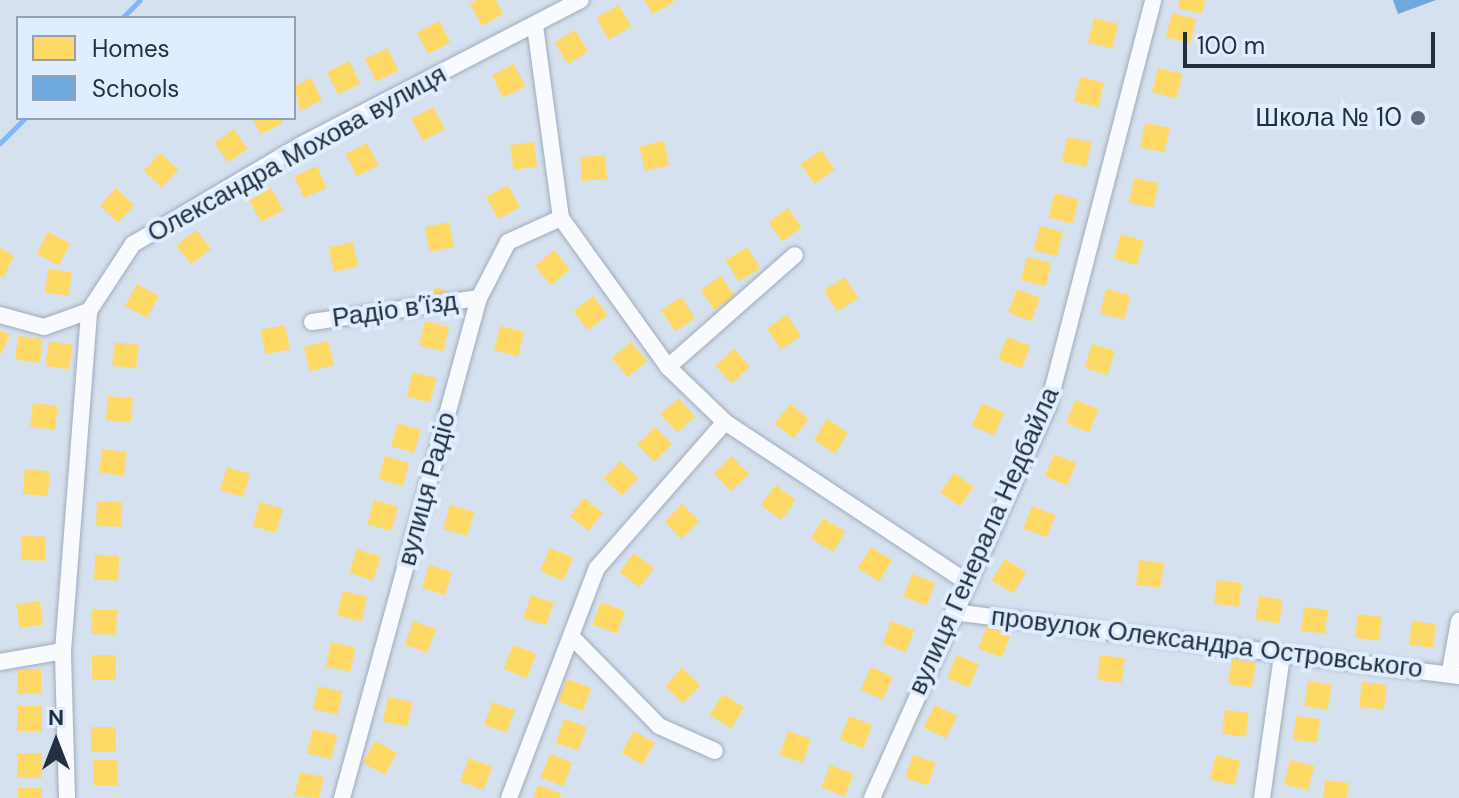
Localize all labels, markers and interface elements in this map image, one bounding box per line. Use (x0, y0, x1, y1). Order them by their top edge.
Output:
legend (16, 16, 296, 120)
scale bar (1187, 16, 1439, 66)
text: 100 m (1197, 30, 1265, 61)
text: Homes (92, 33, 170, 64)
street label: Олександра Мохова вулиця (142, 59, 452, 249)
text: Schools (92, 73, 179, 104)
place label: Школа № 10 (1255, 102, 1402, 134)
marker: Школа № 10 (1409, 109, 1427, 127)
street label: Радіо в’їзд (330, 286, 460, 334)
street label: вулиця Генерала Недбайла (902, 383, 1066, 699)
street label: вулиця Радіо (392, 409, 462, 569)
street label: провулок Олександра Островського (989, 601, 1425, 685)
north arrow (16, 702, 96, 782)
text: N (48, 703, 64, 732)

